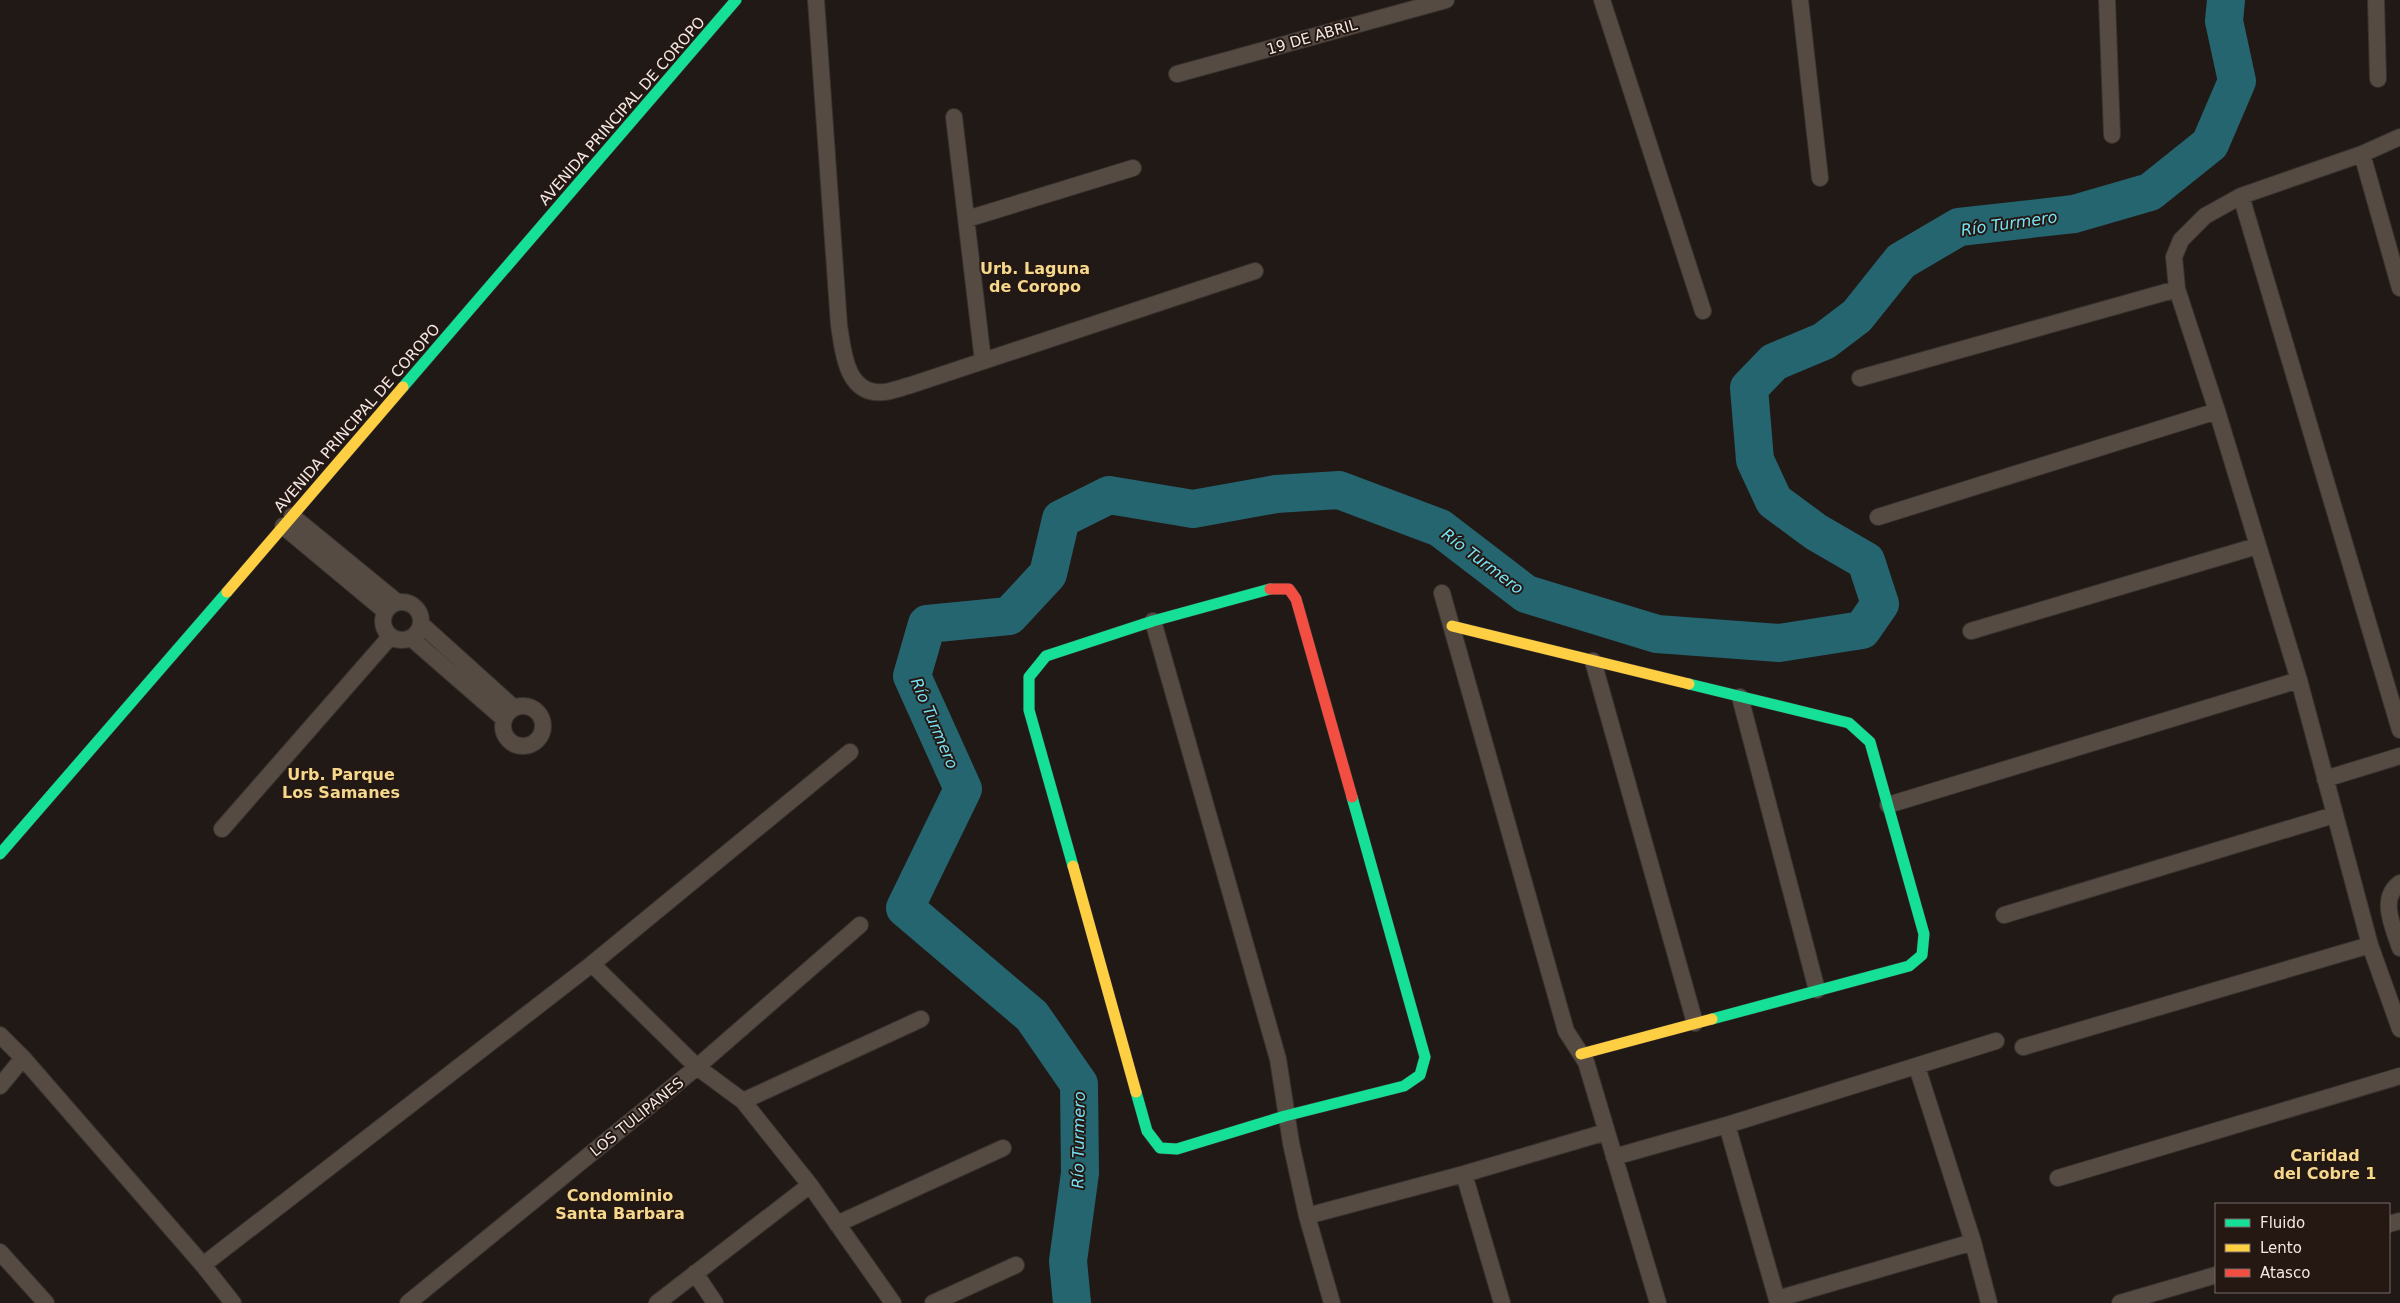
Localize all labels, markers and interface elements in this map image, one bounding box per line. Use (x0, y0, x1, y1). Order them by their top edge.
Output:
street label: AVENIDA PRINCIPAL DE COROPO (535, 13, 709, 209)
street label: 19 DE ABRIL (1265, 15, 1360, 59)
water label: Río Turmero (1960, 207, 2059, 240)
district label: Urb. Laguna de Coropo (980, 259, 1090, 296)
street label: AVENIDA PRINCIPAL DE COROPO (270, 320, 444, 516)
water label: Río Turmero (1438, 525, 1527, 598)
water label: Río Turmero (907, 675, 962, 772)
district label: Urb. Parque Los Samanes (282, 765, 400, 802)
street label: LOS TULIPANES (586, 1074, 688, 1160)
water label: Río Turmero (1068, 1091, 1089, 1189)
district label: Caridad del Cobre 1 (2274, 1146, 2377, 1183)
district label: Condominio Santa Barbara (555, 1186, 685, 1223)
legend (2215, 1203, 2390, 1293)
text: Fluido (2260, 1214, 2305, 1232)
text: Lento (2260, 1239, 2302, 1257)
text: Atasco (2260, 1264, 2310, 1282)

